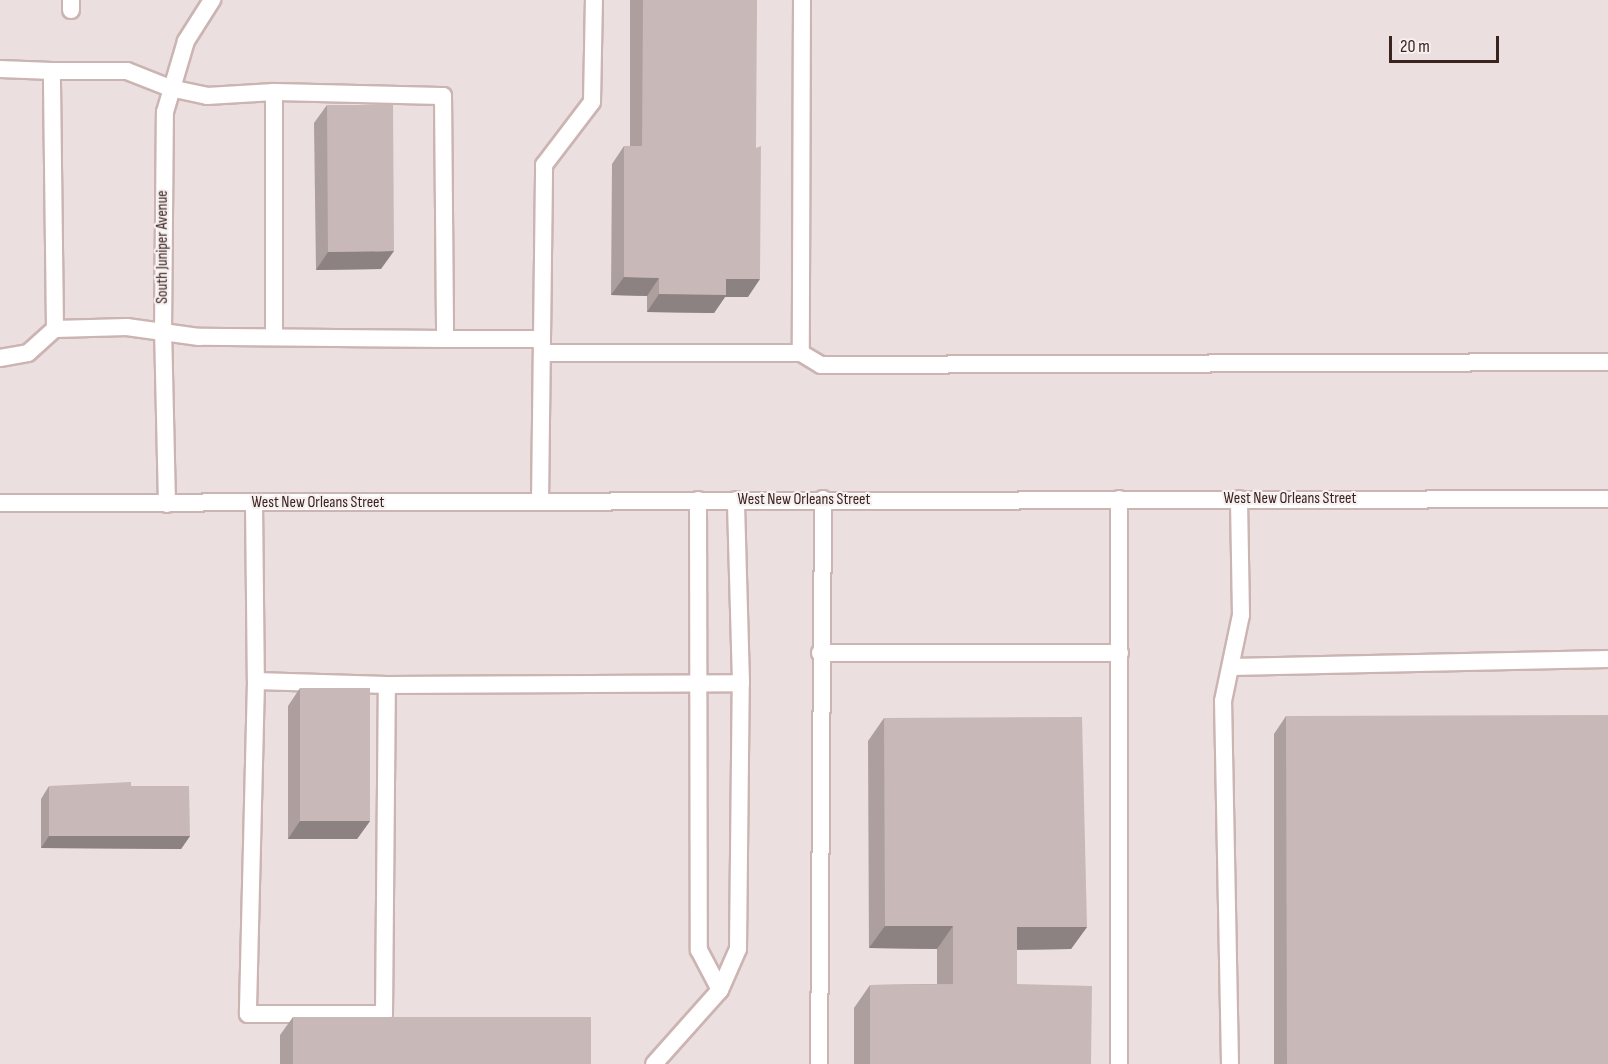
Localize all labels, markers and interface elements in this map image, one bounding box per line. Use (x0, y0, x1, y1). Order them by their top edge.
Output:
scale bar (1392, 24, 1502, 62)
text: 20 m (1400, 36, 1430, 57)
street label: South Juniper Avenue (153, 190, 173, 304)
street label: West New Orleans Street (1224, 489, 1356, 509)
street label: West New Orleans Street (738, 490, 870, 510)
street label: West New Orleans Street (252, 493, 384, 513)

